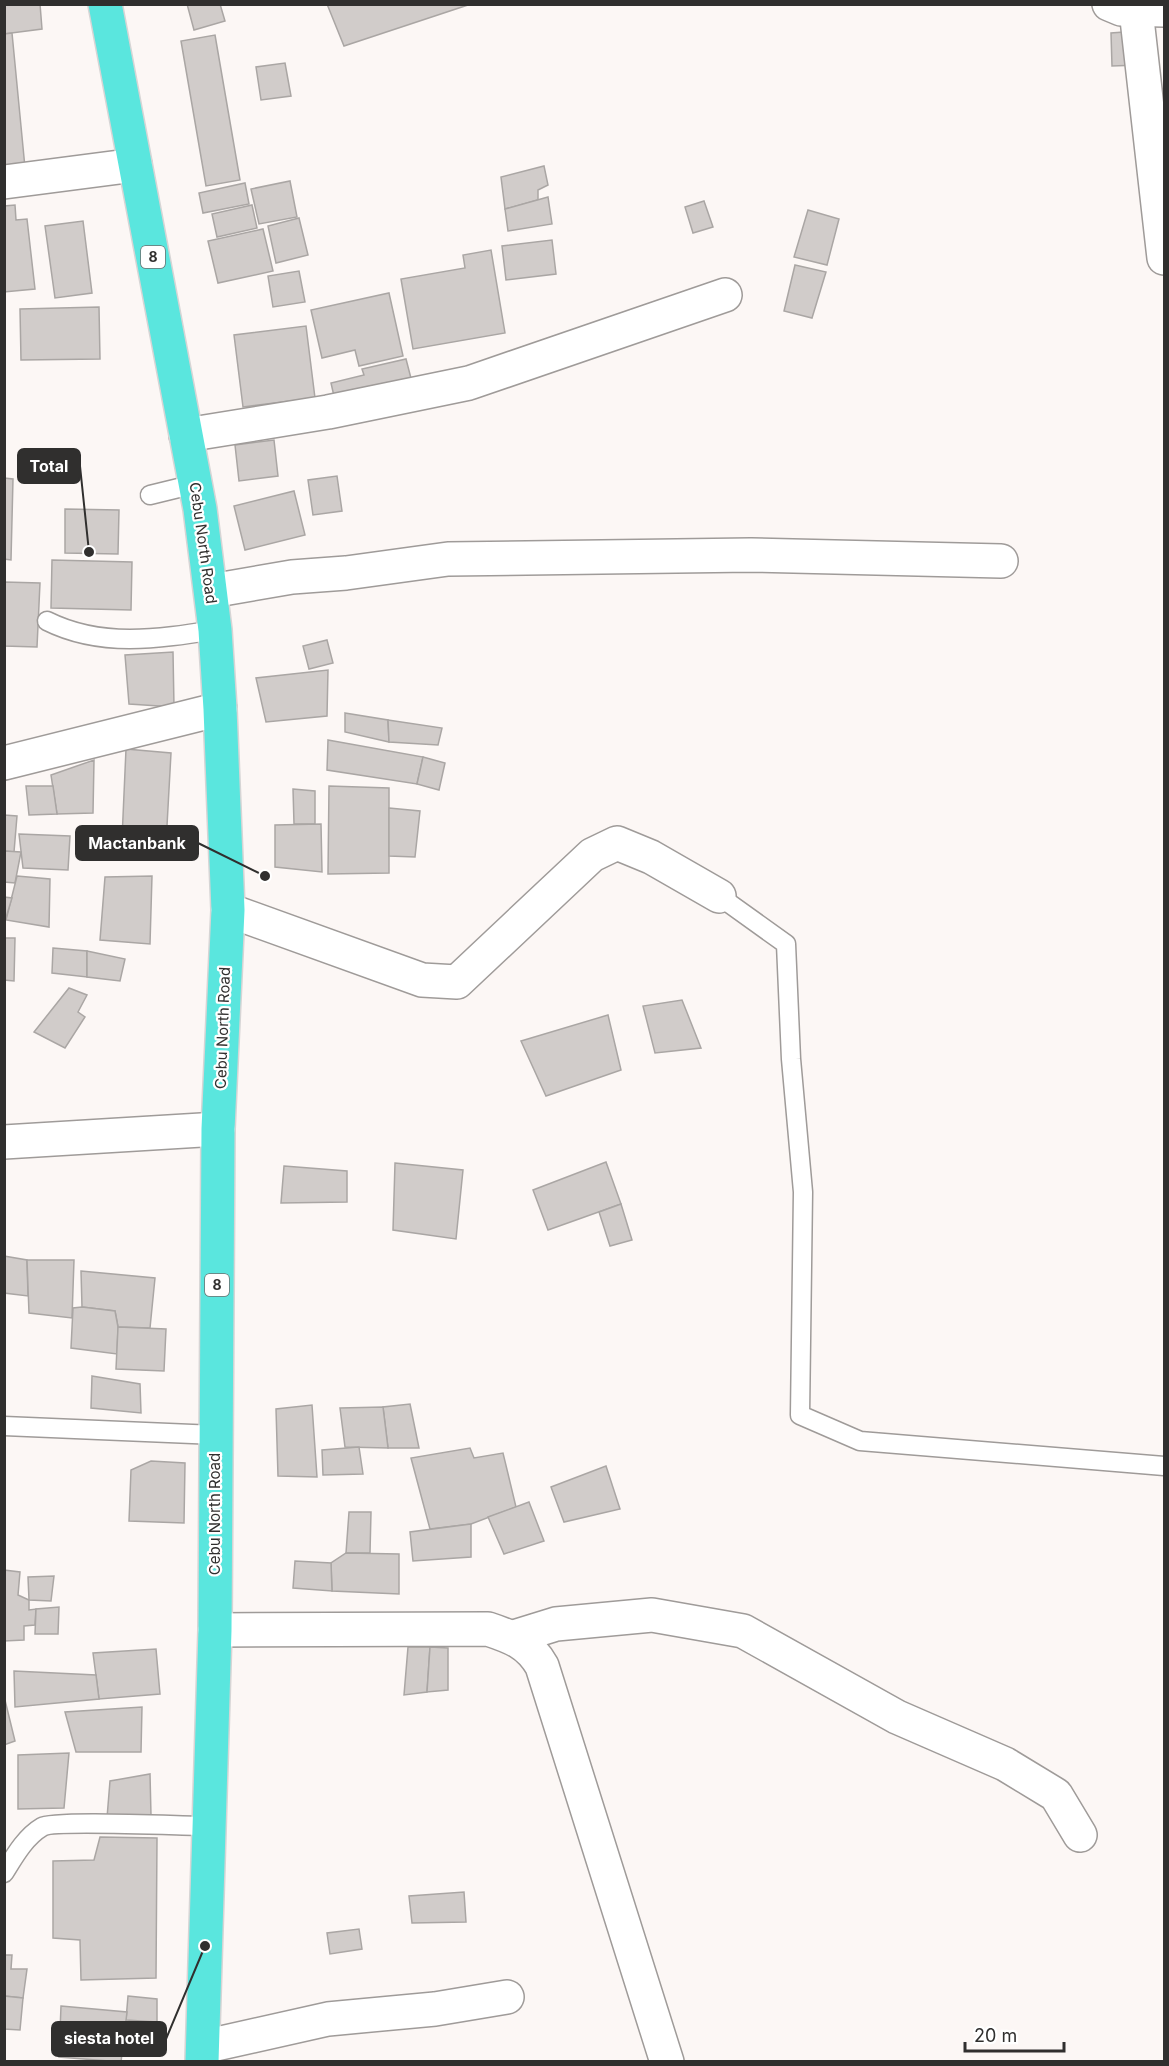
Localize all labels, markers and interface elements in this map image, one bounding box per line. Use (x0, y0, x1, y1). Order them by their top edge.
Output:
road number: 8 (141, 246, 165, 268)
callout: Total (18, 449, 80, 483)
text: Total (30, 456, 68, 476)
street label: Cebu North Road (186, 481, 221, 605)
callout: Mactanbank (76, 826, 198, 860)
text: Mactanbank (88, 833, 187, 853)
street label: Cebu North Road (211, 967, 234, 1089)
road number: 8 (205, 1274, 229, 1296)
street label: Cebu North Road (205, 1453, 224, 1575)
scale bar (965, 2015, 1064, 2053)
callout: siesta hotel (52, 2022, 166, 2056)
text: 20 m (974, 2025, 1017, 2046)
text: siesta hotel (64, 2028, 154, 2048)

